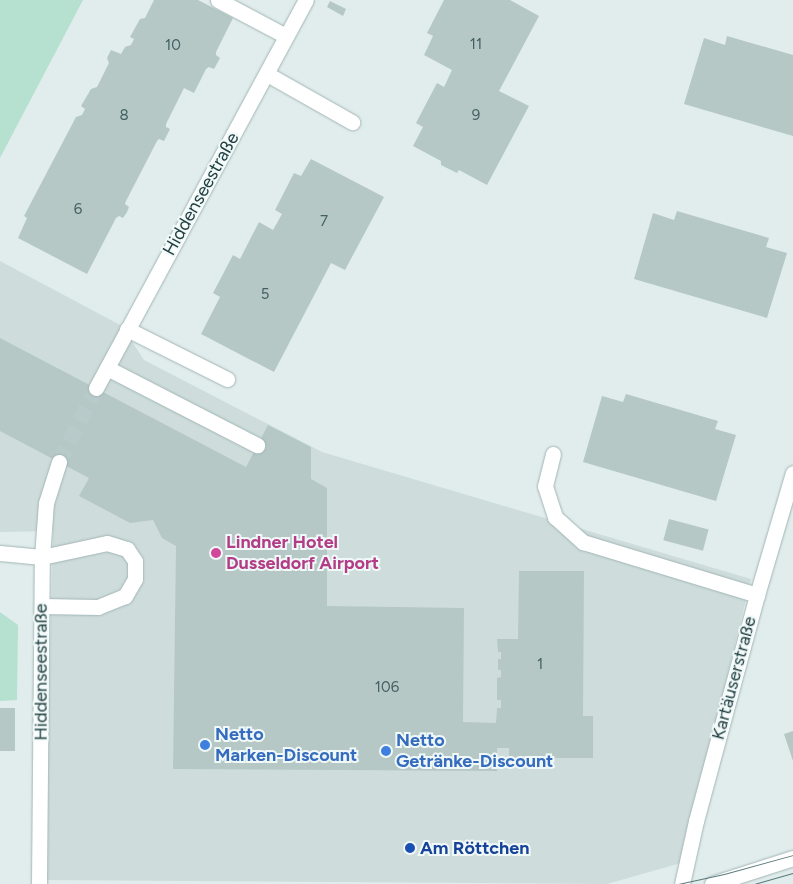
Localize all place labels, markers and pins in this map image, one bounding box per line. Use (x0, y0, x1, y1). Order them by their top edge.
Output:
place label: Lindner Hotel Dusseldorf Airport (226, 532, 379, 574)
marker: Lindner Hotel Dusseldorf Airport (210, 547, 222, 559)
place label: Netto Marken-Discount (215, 724, 357, 766)
place label: Netto Getränke-Discount (396, 730, 553, 772)
marker: Netto Marken-Discount (199, 739, 211, 751)
marker: Netto Getränke-Discount (380, 745, 392, 757)
place label: Am Röttchen (420, 837, 529, 859)
marker: Am Röttchen (404, 842, 416, 854)

